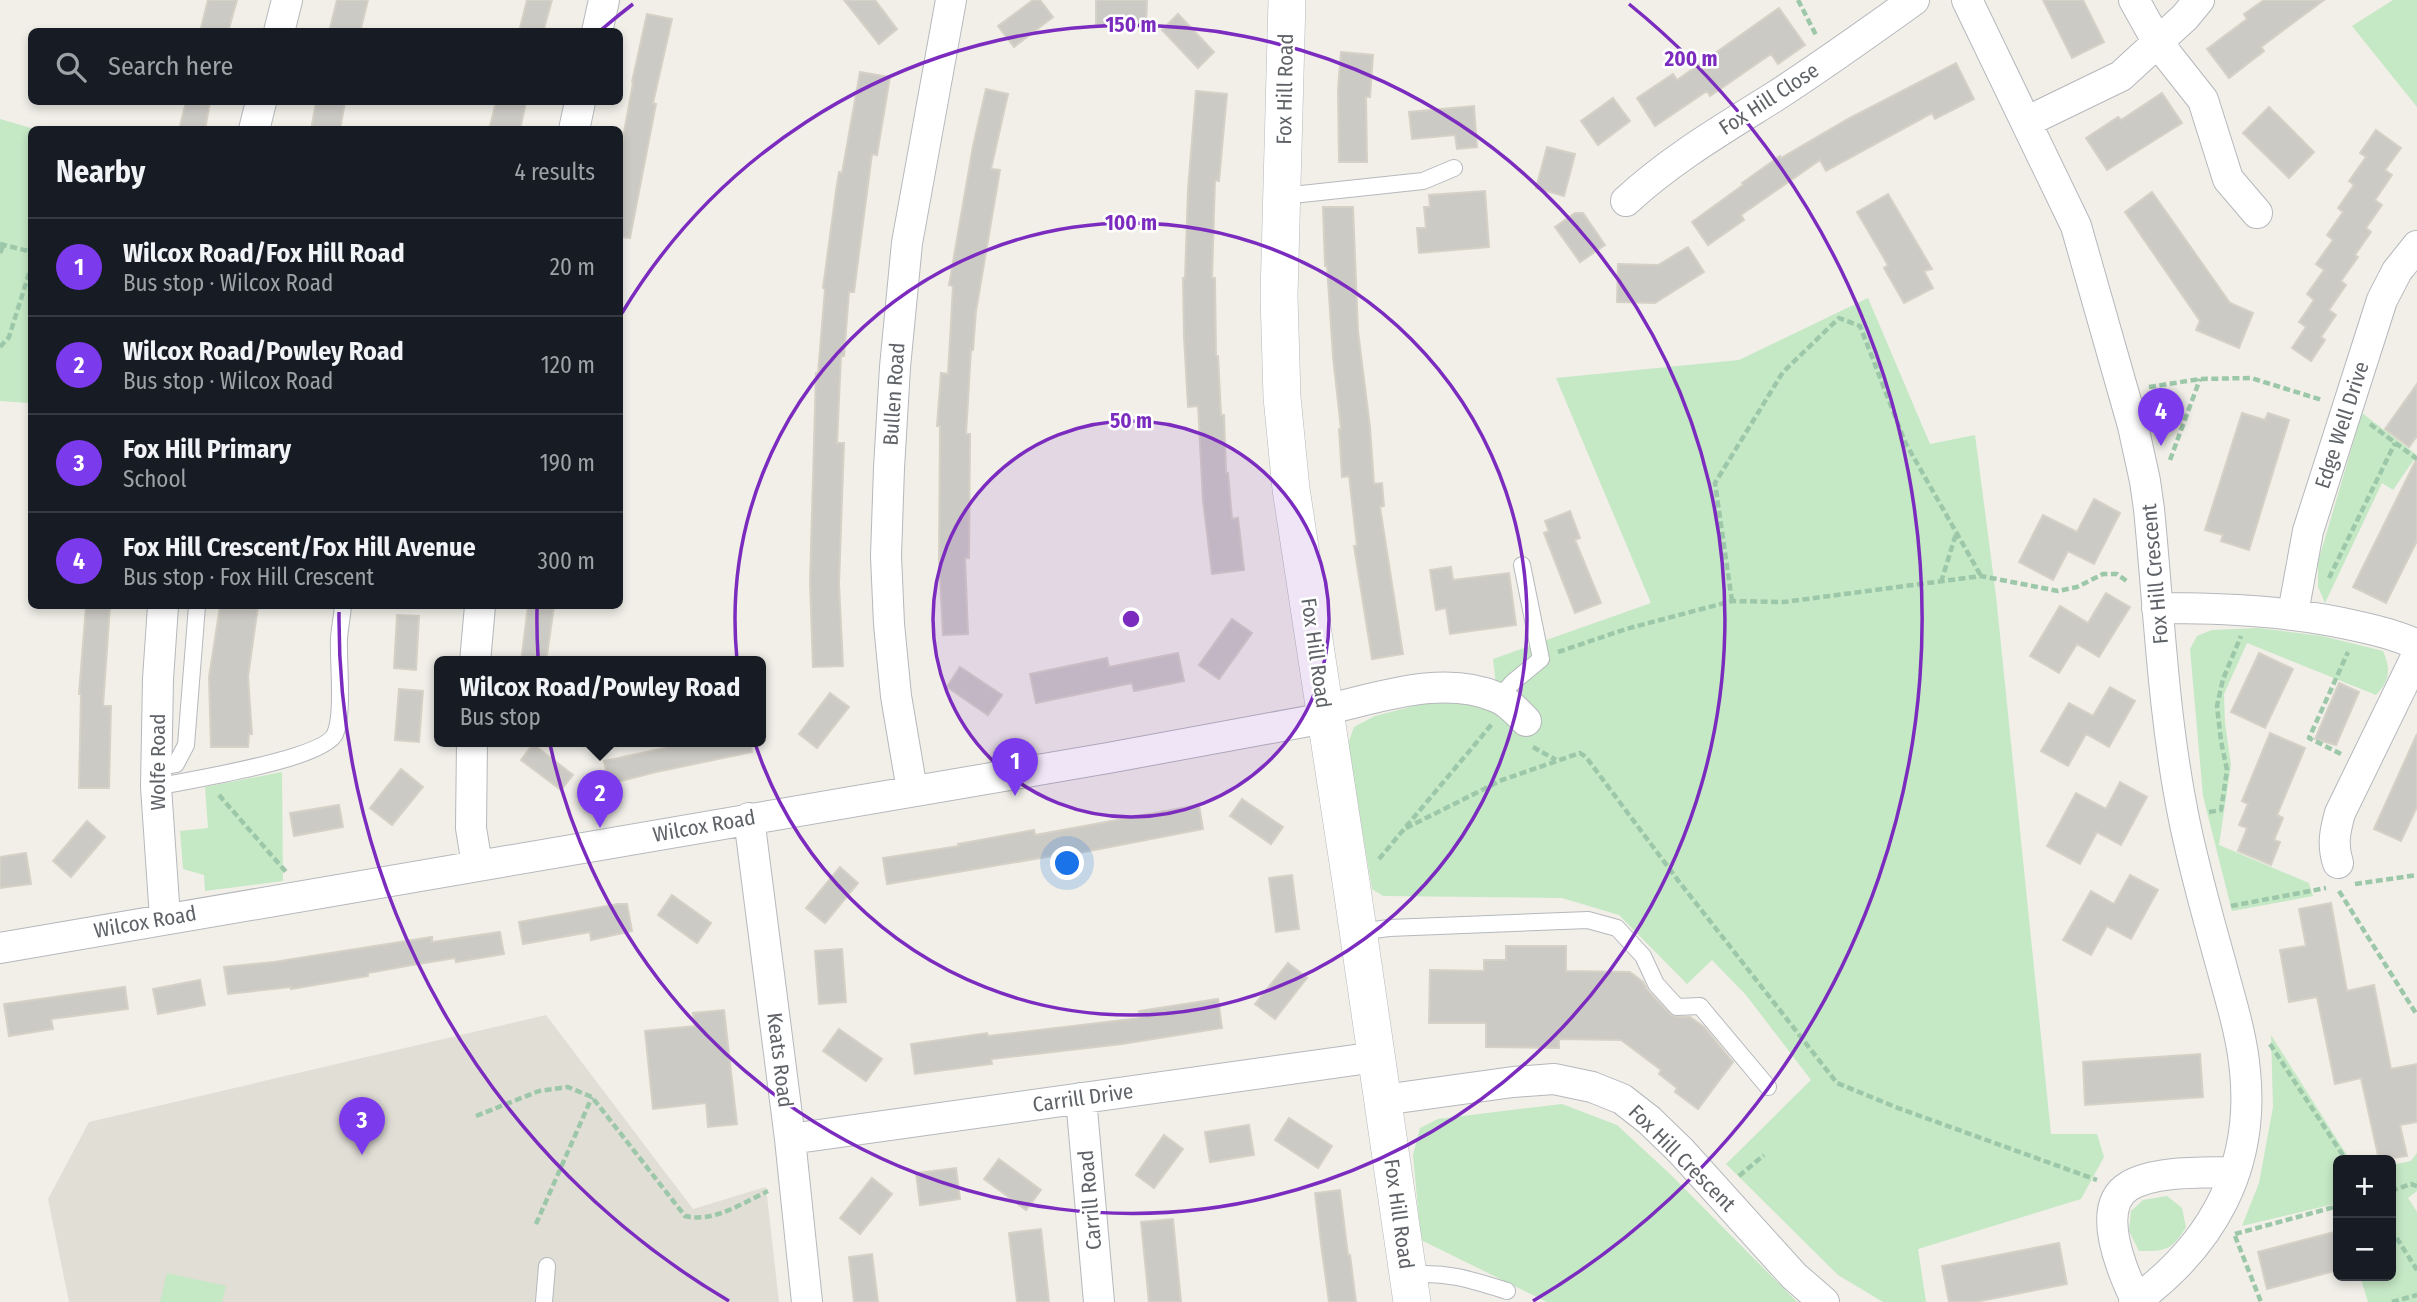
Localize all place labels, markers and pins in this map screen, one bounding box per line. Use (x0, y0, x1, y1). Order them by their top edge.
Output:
pin: 4 (2138, 388, 2184, 446)
centre of rings (1119, 607, 1143, 631)
pin: 1 (992, 738, 1038, 796)
pin: 2 (577, 770, 623, 828)
pin: 3 (339, 1097, 385, 1155)

